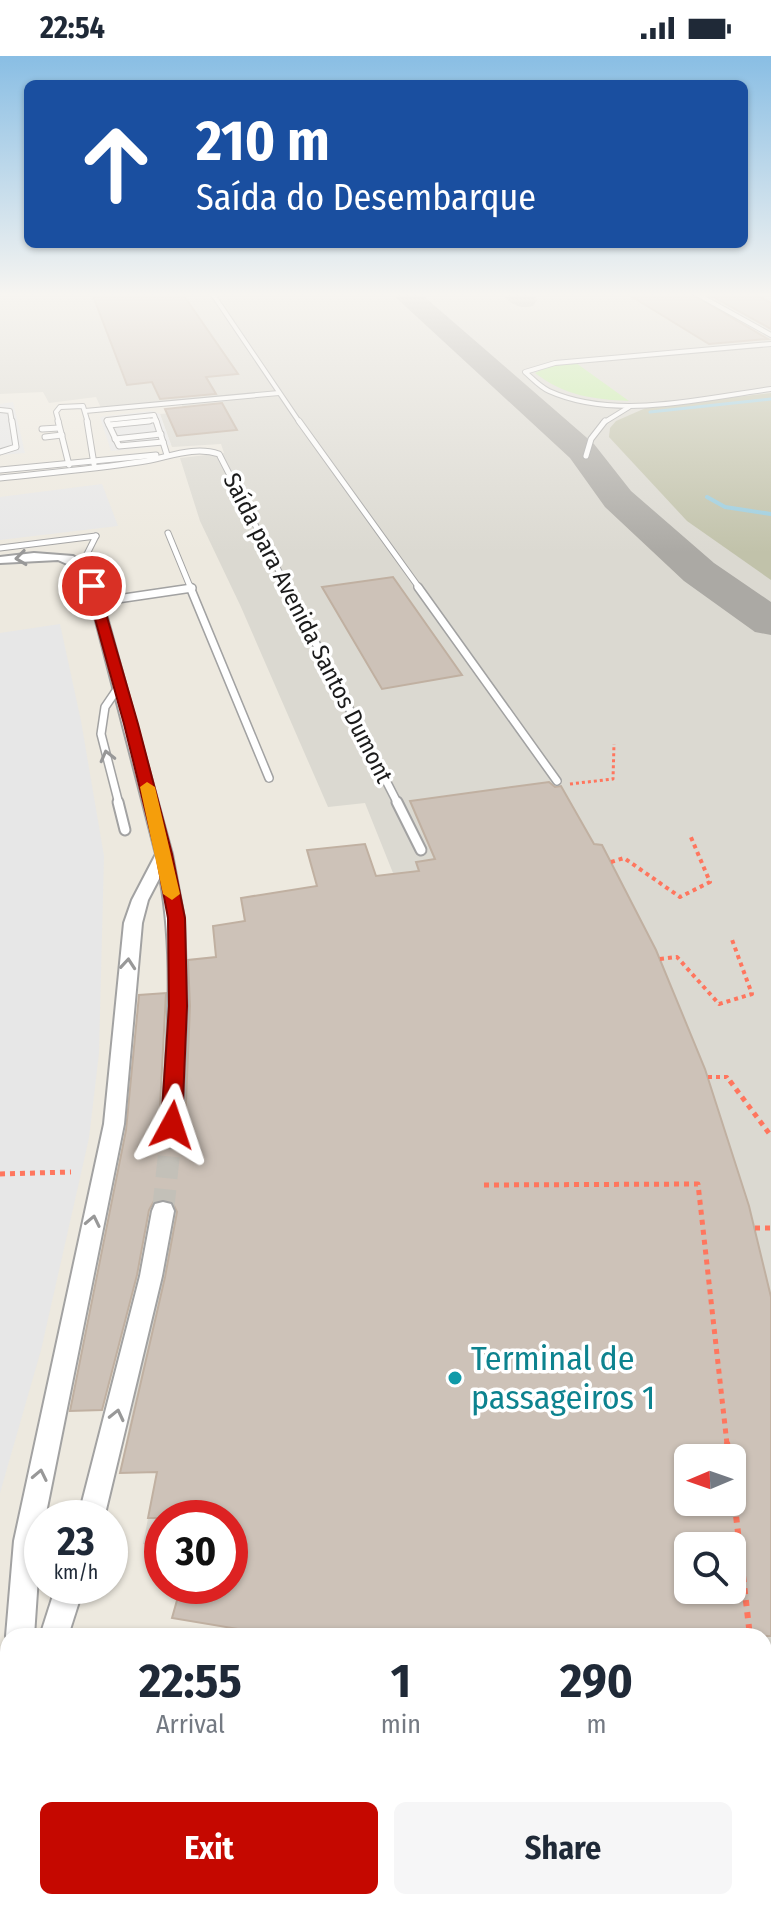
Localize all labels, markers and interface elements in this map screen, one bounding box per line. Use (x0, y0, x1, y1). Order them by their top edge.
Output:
text: 22:54 (40, 10, 105, 46)
text: 210 m (196, 108, 330, 175)
icon: ahead (64, 112, 168, 216)
text: Saída do Desembarque (196, 176, 536, 220)
street label: Saída para Avenida Santos Dumont (217, 469, 399, 788)
one-way arrow (14, 549, 28, 566)
pin (58, 552, 126, 620)
icon: arrive (70, 564, 114, 608)
one-way arrow (99, 749, 116, 763)
one-way arrow (119, 957, 136, 970)
position arrow (130, 1083, 214, 1167)
one-way arrow (84, 1215, 101, 1228)
place label: Terminal de passageiros 1 (471, 1338, 655, 1418)
marker: Terminal de passageiros 1 (446, 1369, 464, 1387)
one-way arrow (108, 1409, 125, 1423)
north arrow (674, 1444, 746, 1516)
map controls (674, 1444, 746, 1604)
one-way arrow (30, 1469, 47, 1482)
speed limit sign: 30 (144, 1500, 248, 1604)
text: 23 (57, 1518, 95, 1566)
button: search (674, 1532, 746, 1604)
text: km/h (54, 1560, 98, 1584)
text: 22:55 (139, 1652, 242, 1710)
text: 1 (391, 1652, 411, 1710)
text: 290 (560, 1652, 633, 1710)
text: Arrival (156, 1709, 225, 1740)
text: min (381, 1709, 421, 1740)
text: m (586, 1709, 606, 1740)
button: Exit (40, 1802, 378, 1894)
button: Share (394, 1802, 732, 1894)

